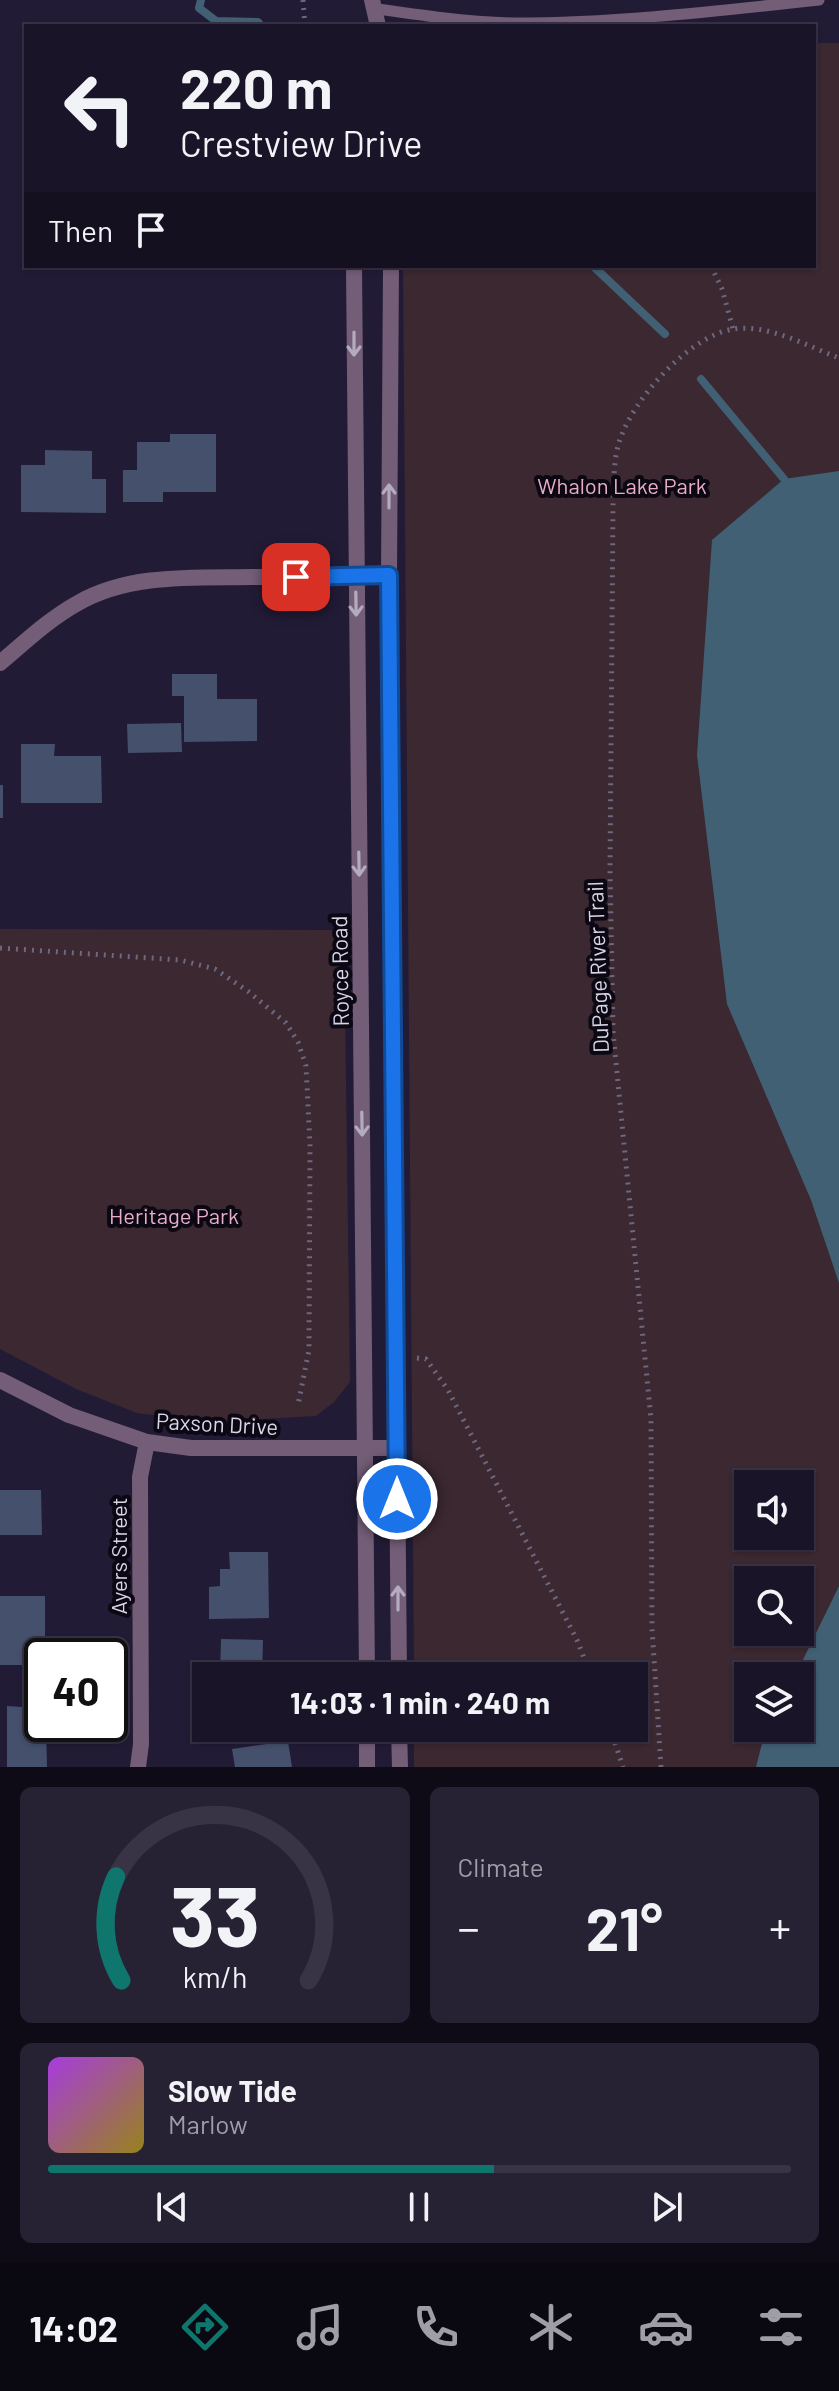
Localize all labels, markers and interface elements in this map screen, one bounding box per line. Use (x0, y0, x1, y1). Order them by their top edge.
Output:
text: 220 m (180, 53, 333, 120)
icon: left (48, 56, 152, 160)
text: Crestview Drive (180, 121, 422, 164)
icon: arrive (129, 208, 173, 252)
text: Then (48, 212, 113, 248)
one-way arrow (346, 330, 362, 357)
park label: Whalon Lake Park (537, 472, 707, 498)
one-way arrow (381, 483, 397, 510)
pin (262, 543, 330, 611)
icon: arrive (274, 555, 318, 599)
one-way arrow (348, 590, 363, 617)
one-way arrow (352, 850, 367, 877)
street label: DuPage River Trail (581, 881, 613, 1053)
street label: Royce Road (325, 915, 353, 1027)
one-way arrow (354, 1110, 370, 1137)
park label: Heritage Park (109, 1202, 239, 1228)
street label: Paxson Drive (155, 1407, 279, 1439)
position arrow (355, 1457, 439, 1541)
map controls (734, 1470, 814, 1742)
button: sound (734, 1470, 814, 1550)
street label: Ayers Street (105, 1497, 131, 1615)
button: search (734, 1566, 814, 1646)
one-way arrow (390, 1585, 406, 1612)
speed limit sign: 40 (24, 1638, 128, 1742)
button: layers (734, 1662, 814, 1742)
text: 14:03 · 1 min · 240 m (290, 1684, 550, 1720)
text: Climate (458, 1851, 544, 1882)
text: 33 (170, 1864, 260, 1964)
text: 21° (586, 1891, 663, 1963)
text: − (458, 1900, 480, 1953)
text: + (769, 1900, 791, 1953)
text: km/h (182, 1959, 247, 1994)
text: Slow Tide (168, 2072, 297, 2108)
text: Marlow (168, 2108, 248, 2139)
icon: previous (150, 2185, 194, 2229)
icon: pause (397, 2185, 441, 2229)
icon: next (645, 2185, 689, 2229)
icon: directions (177, 2299, 233, 2355)
icon: music (292, 2299, 348, 2355)
icon: phone (408, 2299, 464, 2355)
icon: climate (523, 2299, 579, 2355)
icon: car (638, 2299, 694, 2355)
icon: filters (753, 2299, 809, 2355)
text: 14:02 (30, 2306, 118, 2349)

